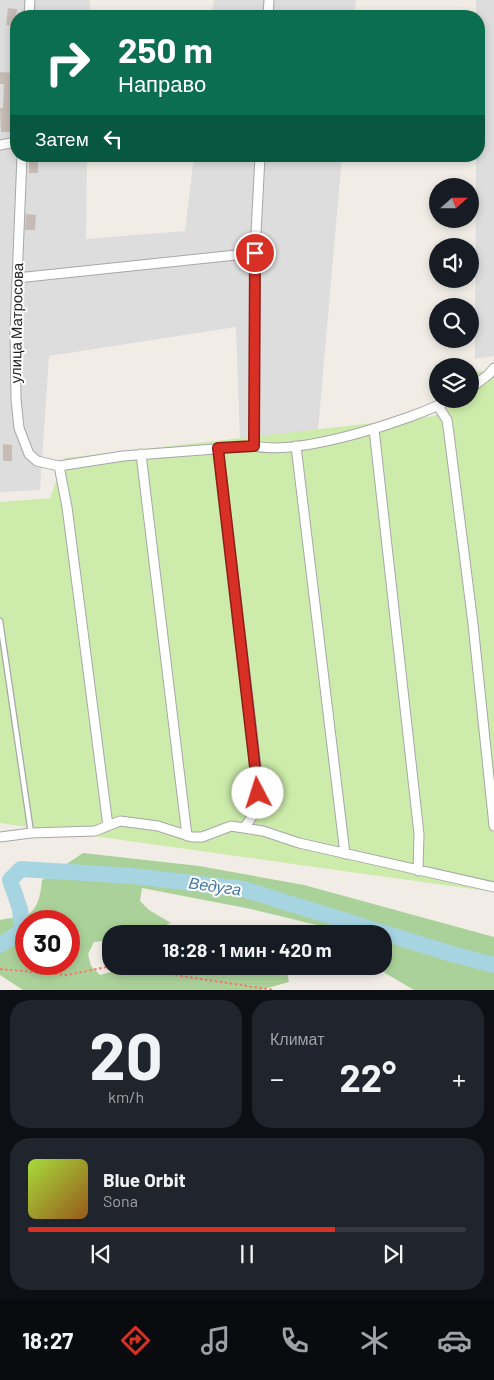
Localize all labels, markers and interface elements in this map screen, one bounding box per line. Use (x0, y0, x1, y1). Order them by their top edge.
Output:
text: 250 m (118, 28, 213, 70)
icon: right (35, 30, 100, 95)
text: Направо (118, 70, 206, 96)
icon: left (99, 125, 127, 153)
text: Затем (35, 127, 89, 150)
north arrow (429, 178, 479, 228)
map controls (429, 178, 479, 408)
pin (234, 232, 276, 274)
button: sound (429, 238, 479, 288)
icon: arrive (241, 239, 269, 267)
street label: улица Матросова (6, 262, 26, 383)
button: search (429, 298, 479, 348)
button: layers (429, 358, 479, 408)
position arrow (231, 766, 283, 818)
water label: Ведуга (188, 872, 243, 899)
speed limit sign: 30 (15, 910, 80, 975)
text: 18:28 · 1 мин · 420 m (162, 938, 332, 961)
text: 20 (89, 1015, 163, 1093)
text: Климат (270, 1029, 324, 1048)
text: 22° (340, 1054, 396, 1100)
text: − (270, 1061, 284, 1095)
text: + (452, 1061, 466, 1095)
text: km/h (108, 1087, 144, 1106)
text: Blue Orbit (103, 1168, 186, 1191)
text: Sona (103, 1191, 138, 1210)
icon: previous (87, 1240, 115, 1268)
icon: pause (233, 1240, 261, 1268)
icon: next (379, 1240, 407, 1268)
icon: directions (118, 1323, 153, 1358)
icon: music (198, 1323, 233, 1358)
icon: phone (277, 1323, 312, 1358)
icon: climate (357, 1323, 392, 1358)
icon: car (437, 1323, 472, 1358)
text: 18:27 (22, 1327, 73, 1353)

